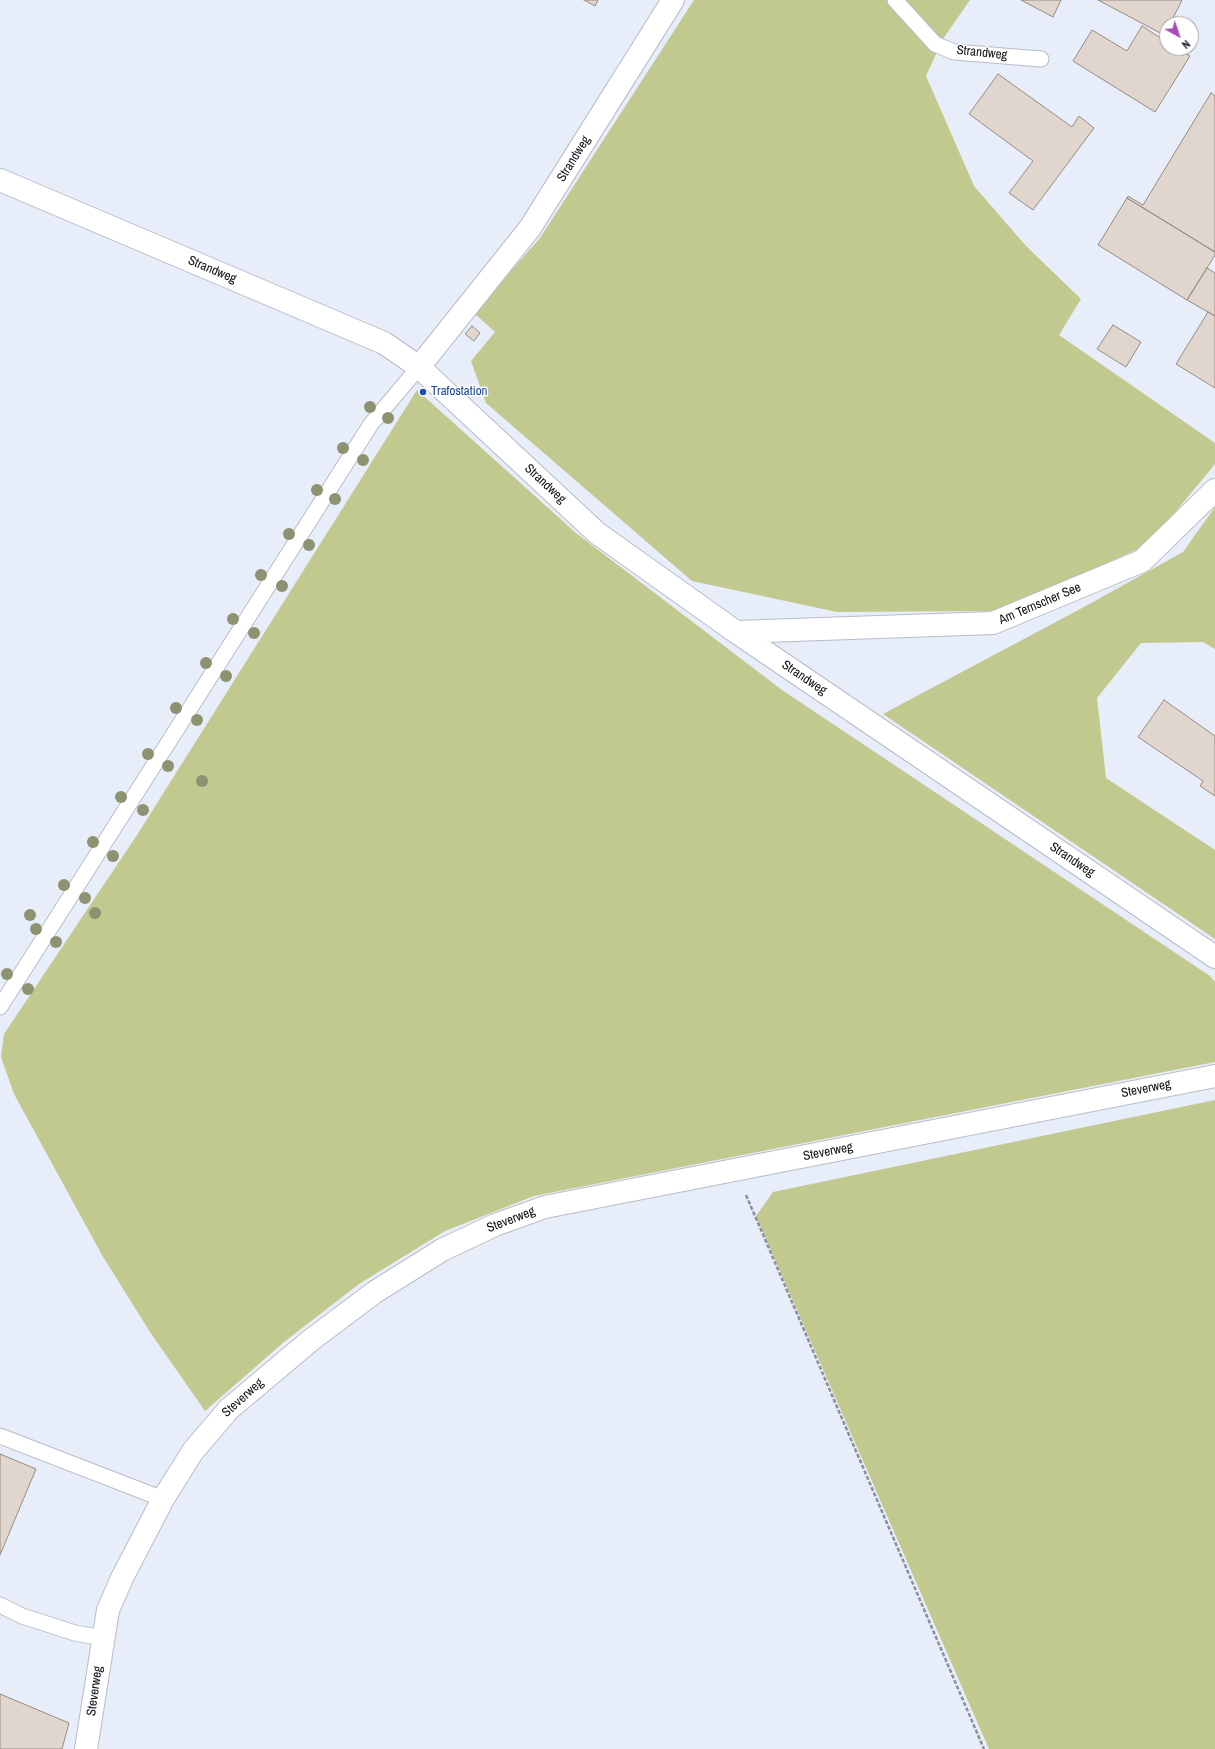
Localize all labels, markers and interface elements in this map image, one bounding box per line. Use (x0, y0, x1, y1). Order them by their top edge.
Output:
north arrow (1159, 16, 1199, 56)
text: N (1179, 37, 1193, 52)
street label: Strandweg (956, 43, 1008, 63)
street label: Strandweg (554, 133, 594, 185)
street label: Strandweg (185, 253, 239, 287)
place label: Trafostation (431, 384, 487, 400)
marker: Trafostation (418, 387, 428, 397)
street label: Strandweg (521, 461, 569, 507)
street label: Am Ternscher See (997, 580, 1083, 628)
street label: Strandweg (779, 657, 829, 699)
street label: Strandweg (1047, 839, 1097, 881)
street label: Steverweg (1120, 1077, 1172, 1101)
street label: Steverweg (802, 1140, 854, 1164)
street label: Steverweg (485, 1204, 537, 1236)
street label: Steverweg (219, 1375, 267, 1421)
street label: Steverweg (84, 1665, 106, 1717)

